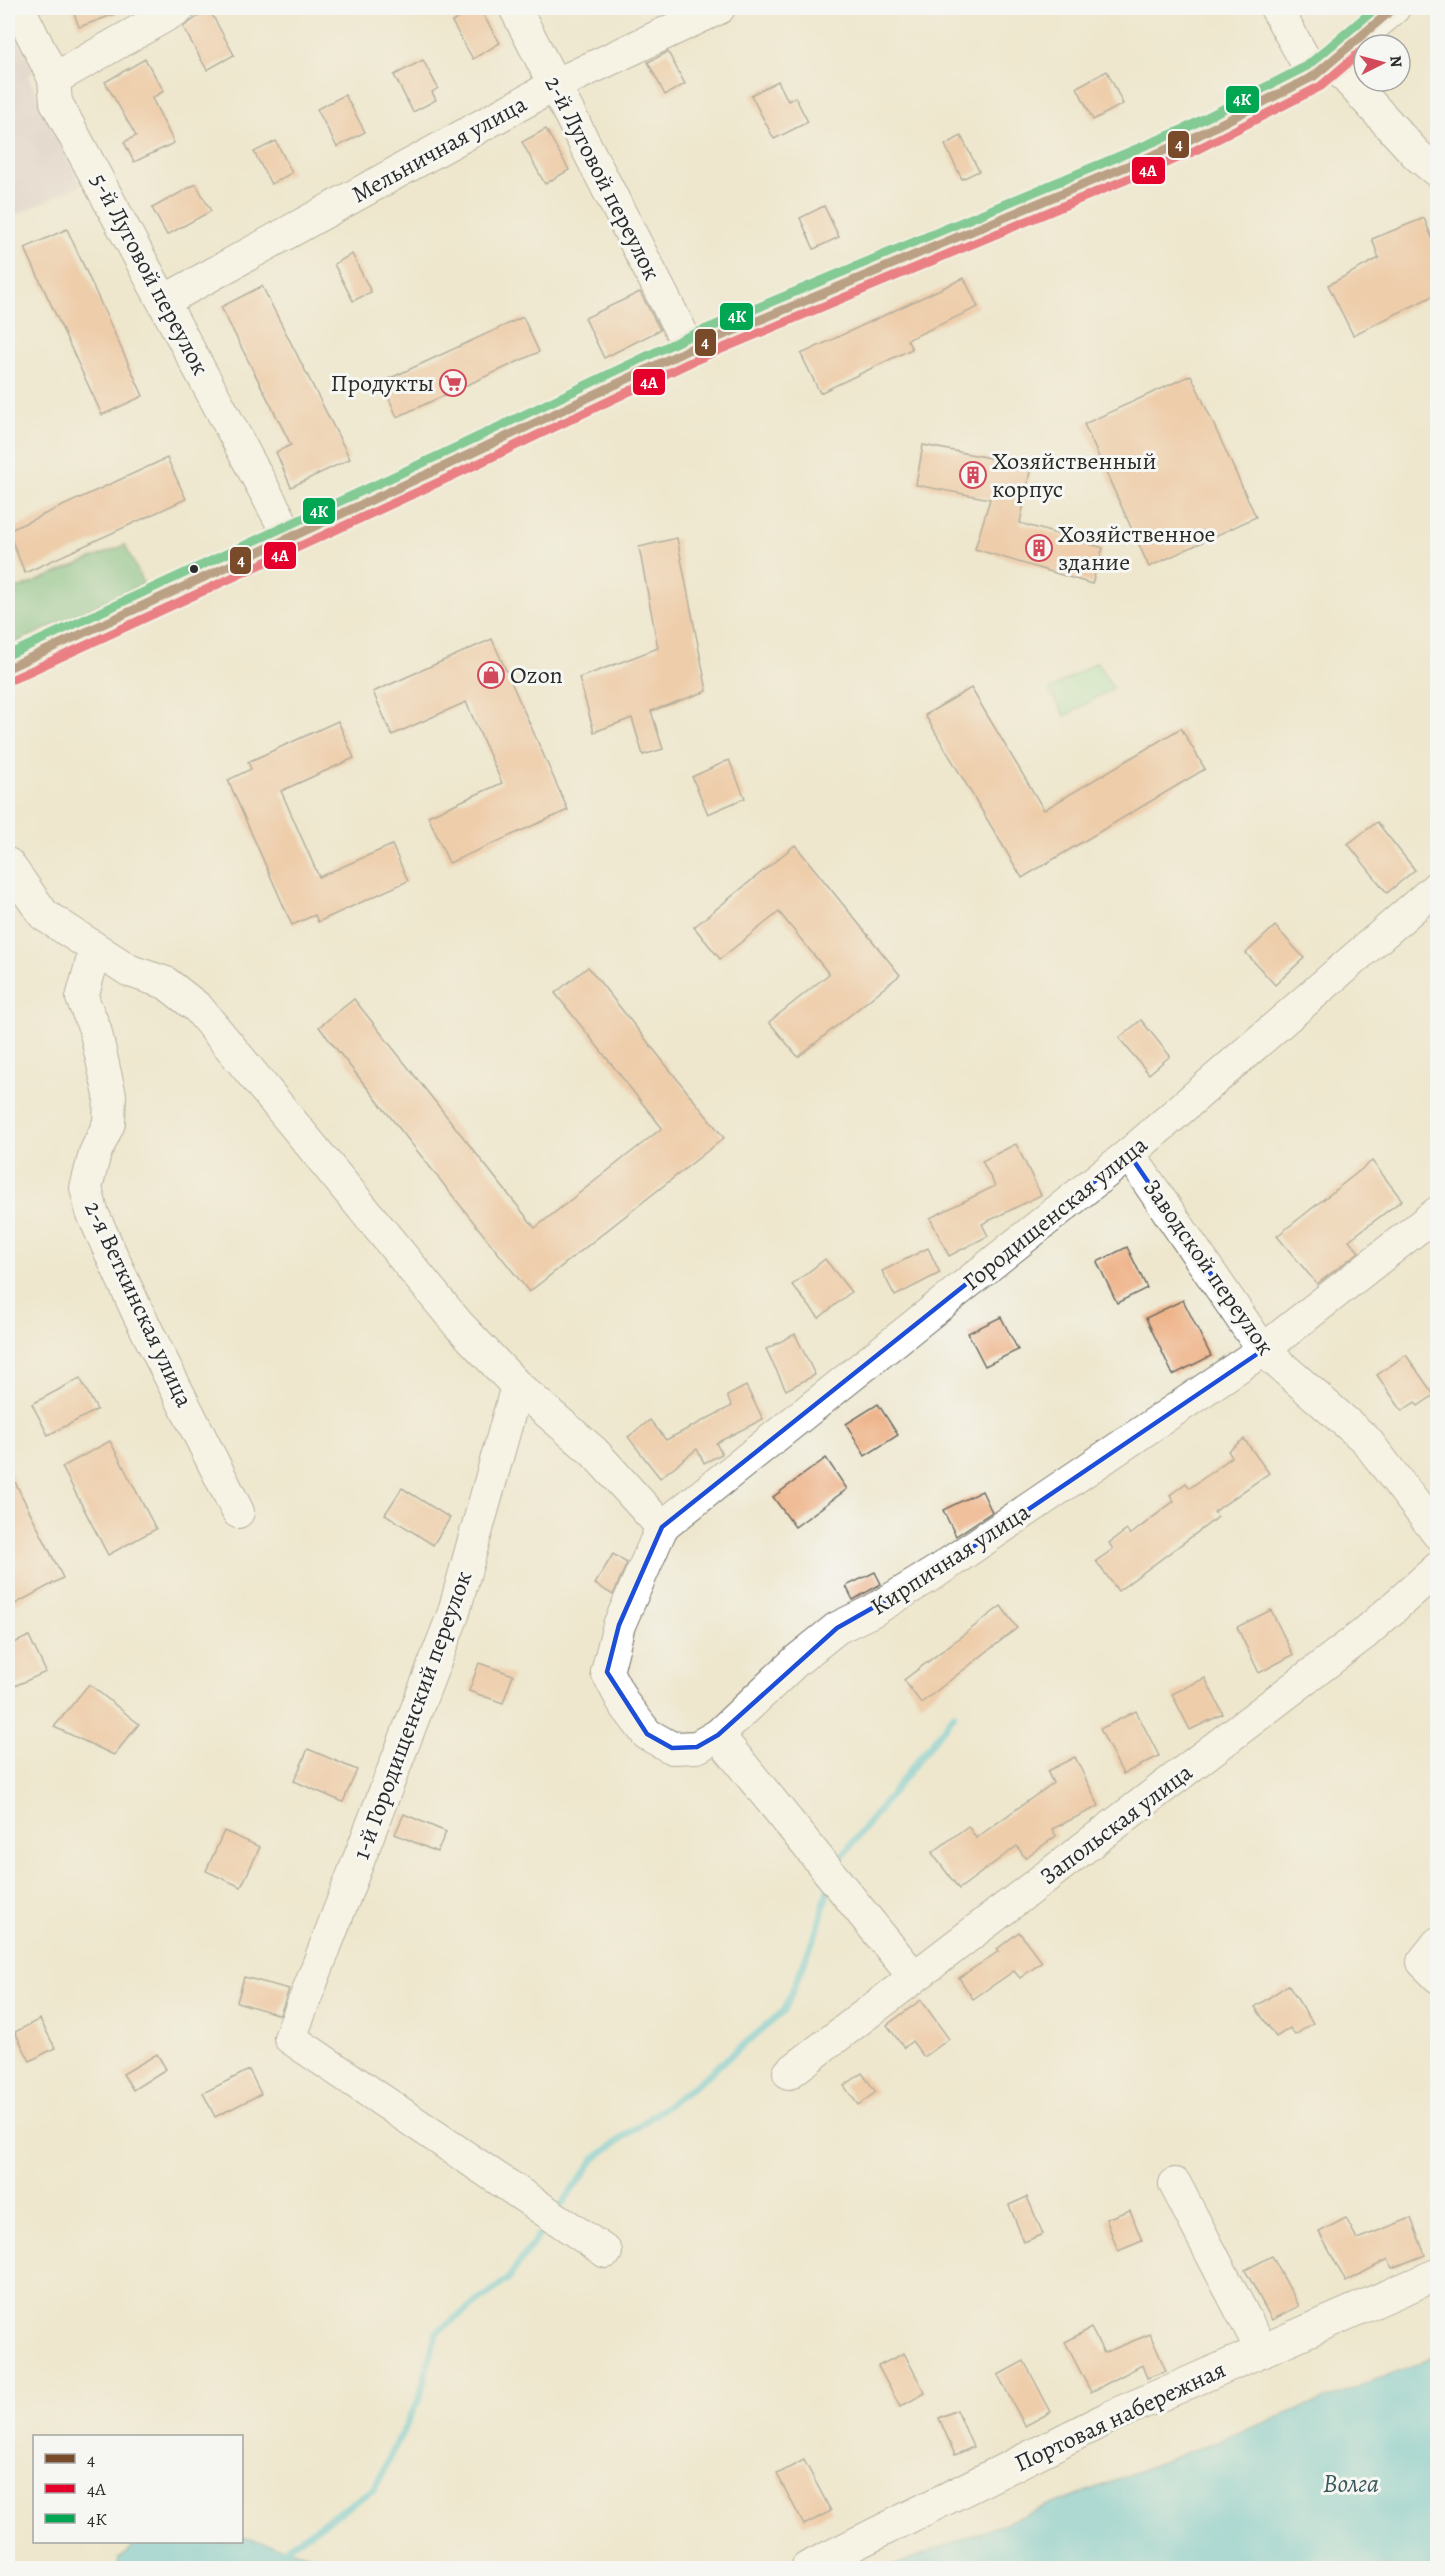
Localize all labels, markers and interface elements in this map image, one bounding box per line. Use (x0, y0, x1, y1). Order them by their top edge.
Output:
north arrow (1352, 33, 1412, 93)
text: N (1384, 55, 1408, 69)
street label: 2-й Луговой переулок (538, 70, 668, 286)
line badge: 4К (1225, 85, 1260, 114)
street label: Мельничная улица (346, 88, 532, 210)
text: 4К (1233, 89, 1251, 111)
line badge: 4 (1167, 130, 1190, 159)
text: 4 (1175, 134, 1183, 156)
line badge: 4А (1131, 156, 1166, 185)
text: 4А (1139, 160, 1158, 182)
street label: 5-й Луговой переулок (83, 168, 217, 380)
line badge: 4К (719, 302, 754, 331)
text: 4К (728, 306, 746, 328)
line badge: 4 (694, 328, 717, 357)
text: 4 (701, 332, 709, 354)
place label: Продукты (330, 367, 434, 399)
supermarket icon: Продукты (438, 368, 468, 398)
line badge: 4А (632, 368, 666, 396)
text: 4А (640, 372, 659, 394)
place label: Хозяйственный корпус (992, 445, 1157, 505)
building icon: Хозяйственный корпус (958, 460, 988, 490)
line badge: 4К (302, 497, 336, 525)
text: 4К (310, 501, 328, 523)
place label: Хозяйственное здание (1058, 518, 1216, 578)
building icon: Хозяйственное здание (1024, 533, 1054, 563)
line badge: 4А (263, 541, 297, 570)
text: 4А (271, 545, 290, 567)
line badge: 4 (229, 546, 252, 575)
text: 4 (237, 550, 245, 572)
unlabelled marker (188, 563, 200, 575)
place label: Ozon (510, 659, 563, 691)
shop icon: Ozon (476, 660, 506, 690)
street label: Городищенская улица (956, 1129, 1154, 1297)
street label: Заводской переулок (1136, 1173, 1282, 1361)
street label: 2-я Веткинская улица (77, 1196, 201, 1412)
street label: Кирпичная улица (864, 1496, 1036, 1622)
street label: 1-й Городищенский переулок (345, 1566, 479, 1864)
street label: Запольская улица (1033, 1756, 1199, 1892)
street label: Портовая набережная (1009, 2353, 1231, 2479)
legend (33, 2435, 243, 2543)
text: 4 (87, 2447, 95, 2471)
water label: Волга (1323, 2466, 1379, 2501)
text: 4А (87, 2477, 106, 2501)
text: 4К (87, 2507, 107, 2531)

